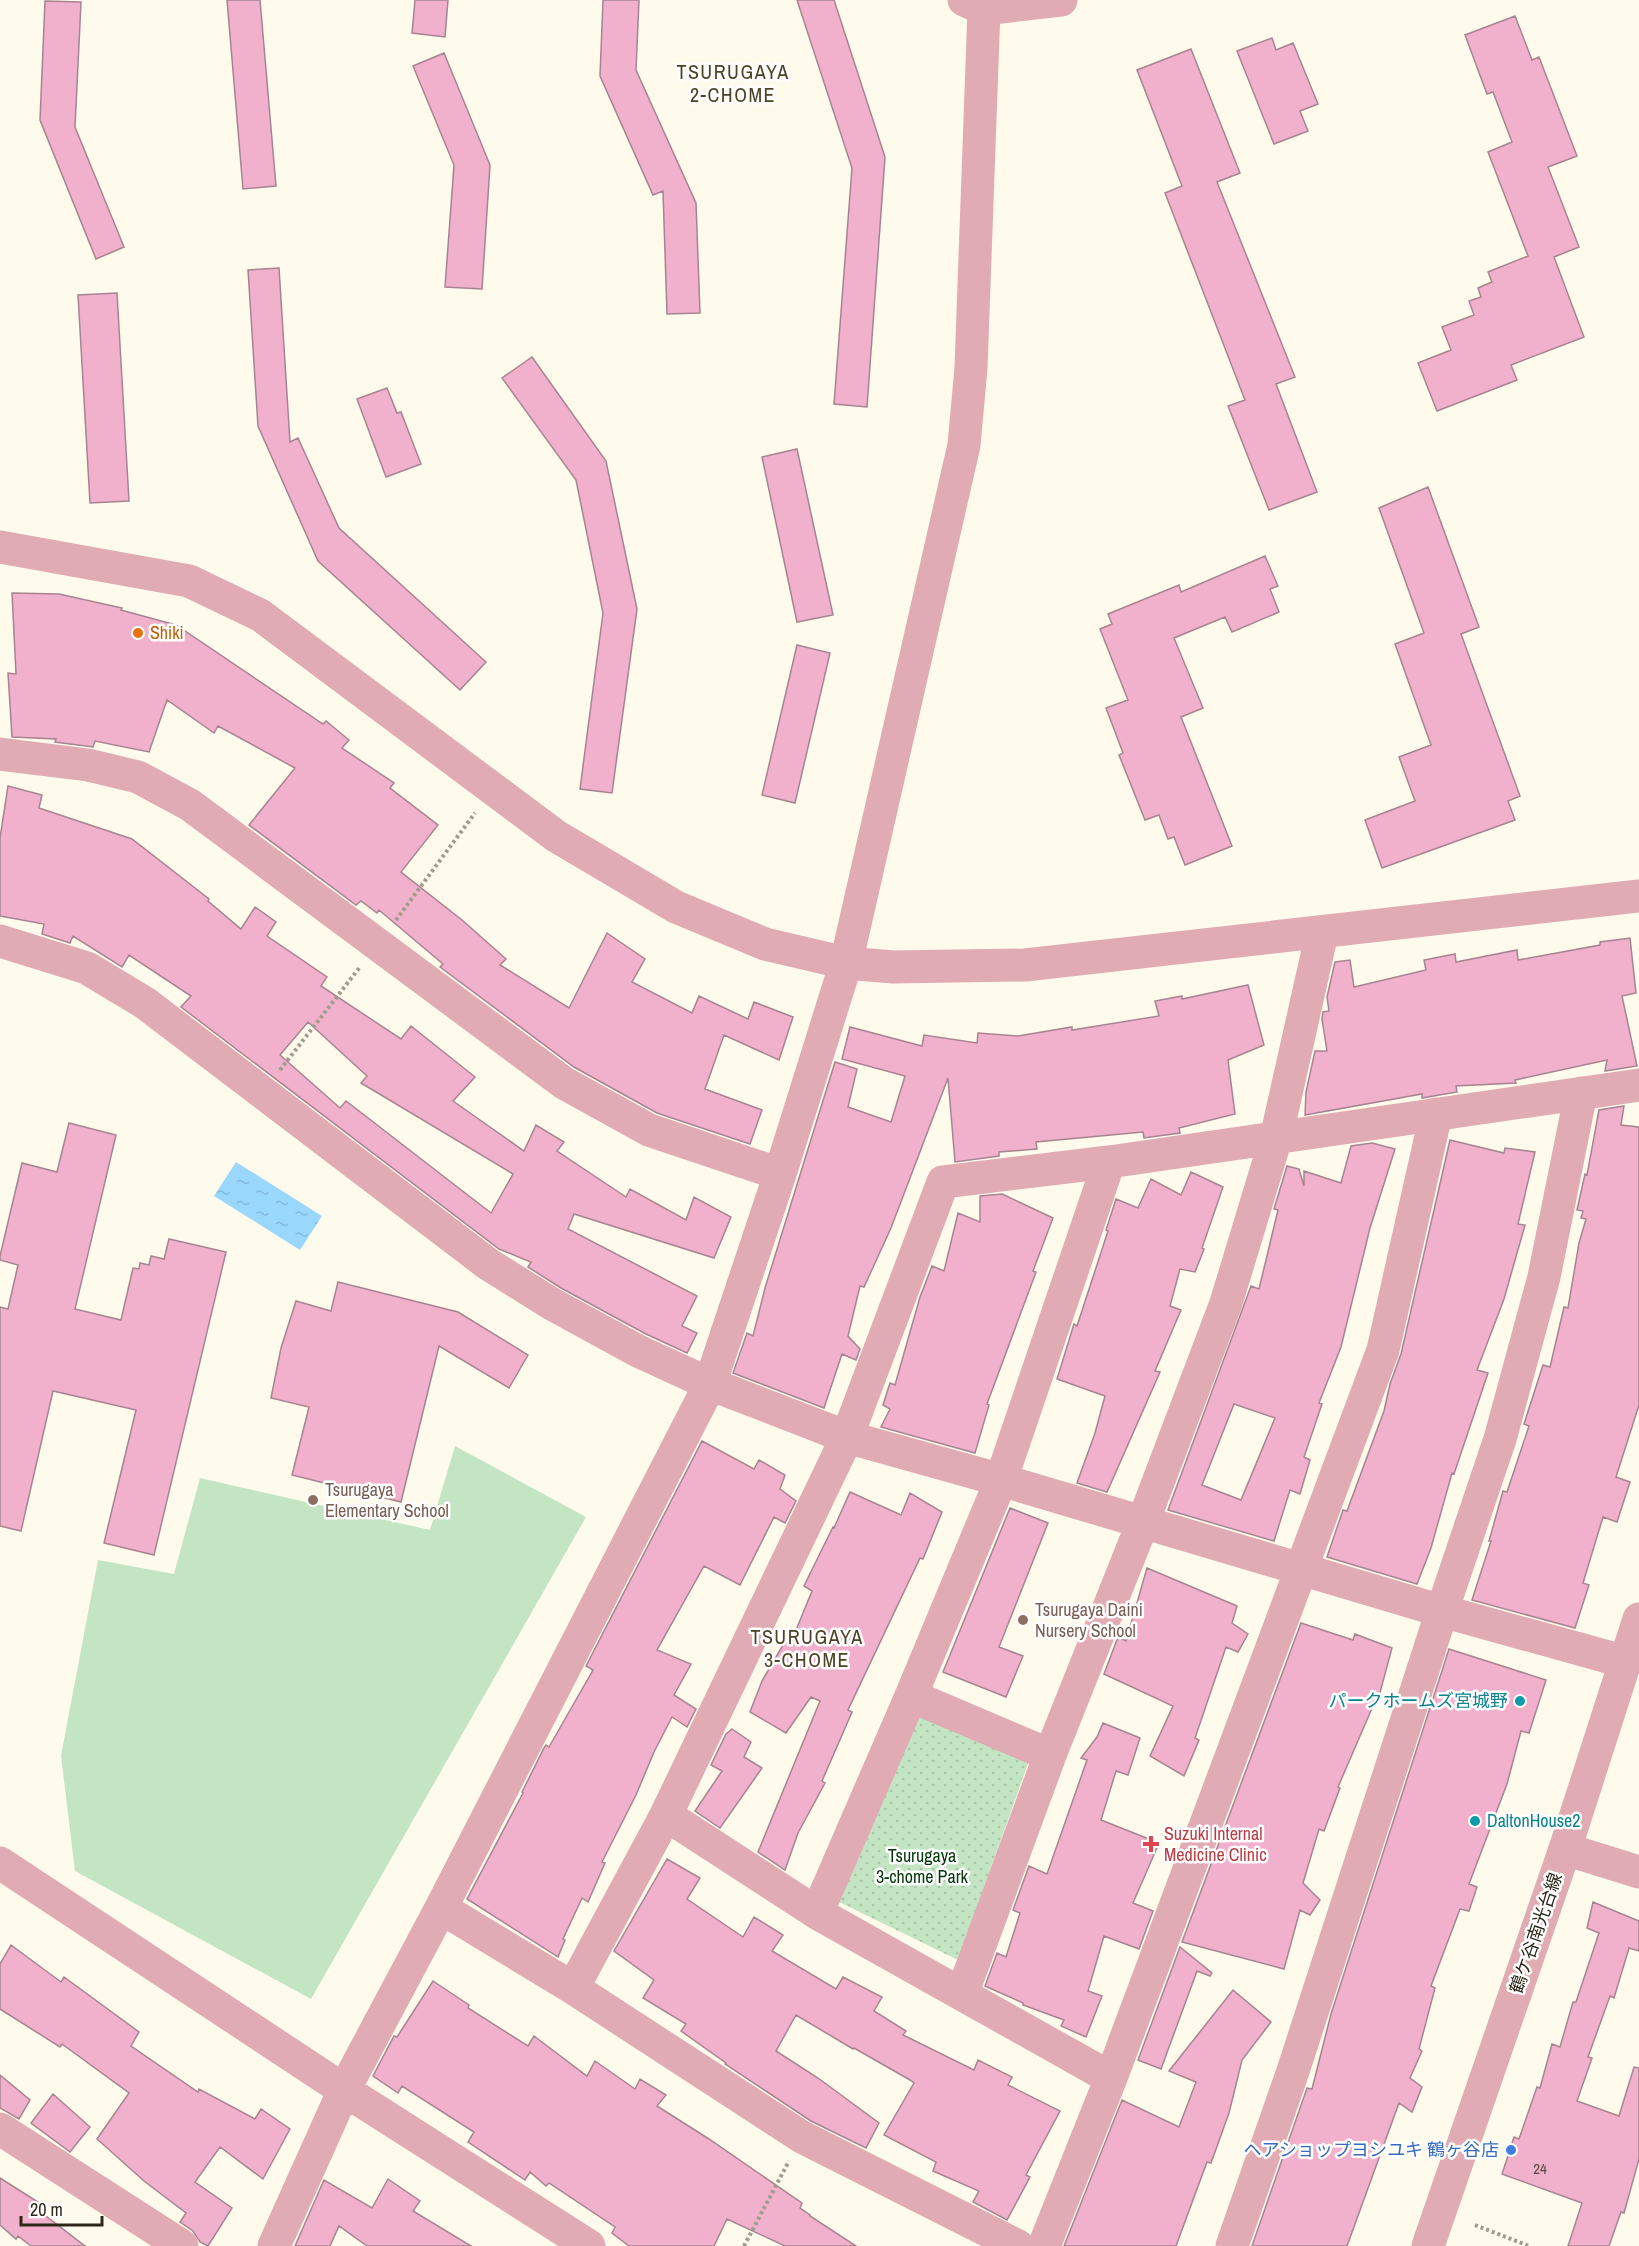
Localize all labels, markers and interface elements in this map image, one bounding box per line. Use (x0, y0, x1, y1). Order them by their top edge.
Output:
district label: TSURUGAYA 2-CHOME (676, 58, 790, 108)
place label: Shiki (150, 620, 184, 645)
marker: Shiki (131, 626, 145, 640)
place label: Tsurugaya Elementary School (325, 1477, 449, 1523)
marker: Tsurugaya Elementary School (306, 1493, 320, 1507)
place label: Tsurugaya Daini Nursery School (1035, 1597, 1143, 1643)
marker: Tsurugaya Daini Nursery School (1016, 1613, 1030, 1627)
district label: TSURUGAYA 3-CHOME (750, 1623, 864, 1673)
place label: パークホームズ宮城野 (1329, 1688, 1508, 1713)
marker: パークホームズ宮城野 (1513, 1694, 1527, 1708)
place label: DaltonHouse2 (1487, 1808, 1581, 1833)
marker: DaltonHouse2 (1468, 1814, 1482, 1828)
place label: Suzuki Internal Medicine Clinic (1164, 1821, 1267, 1867)
marker: Suzuki Internal Medicine Clinic (1142, 1835, 1160, 1853)
park label: Tsurugaya 3-chome Park (876, 1843, 969, 1889)
street label: 鶴ケ谷南光台線 (1503, 1869, 1568, 1996)
place label: ヘアショップヨシユキ 鶴ヶ谷店 (1244, 2137, 1499, 2162)
marker: ヘアショップヨシユキ 鶴ヶ谷店 (1504, 2143, 1518, 2157)
house number: 24 (1533, 2158, 1547, 2179)
scale bar (21, 2189, 102, 2227)
text: 20 m (30, 2197, 63, 2222)

